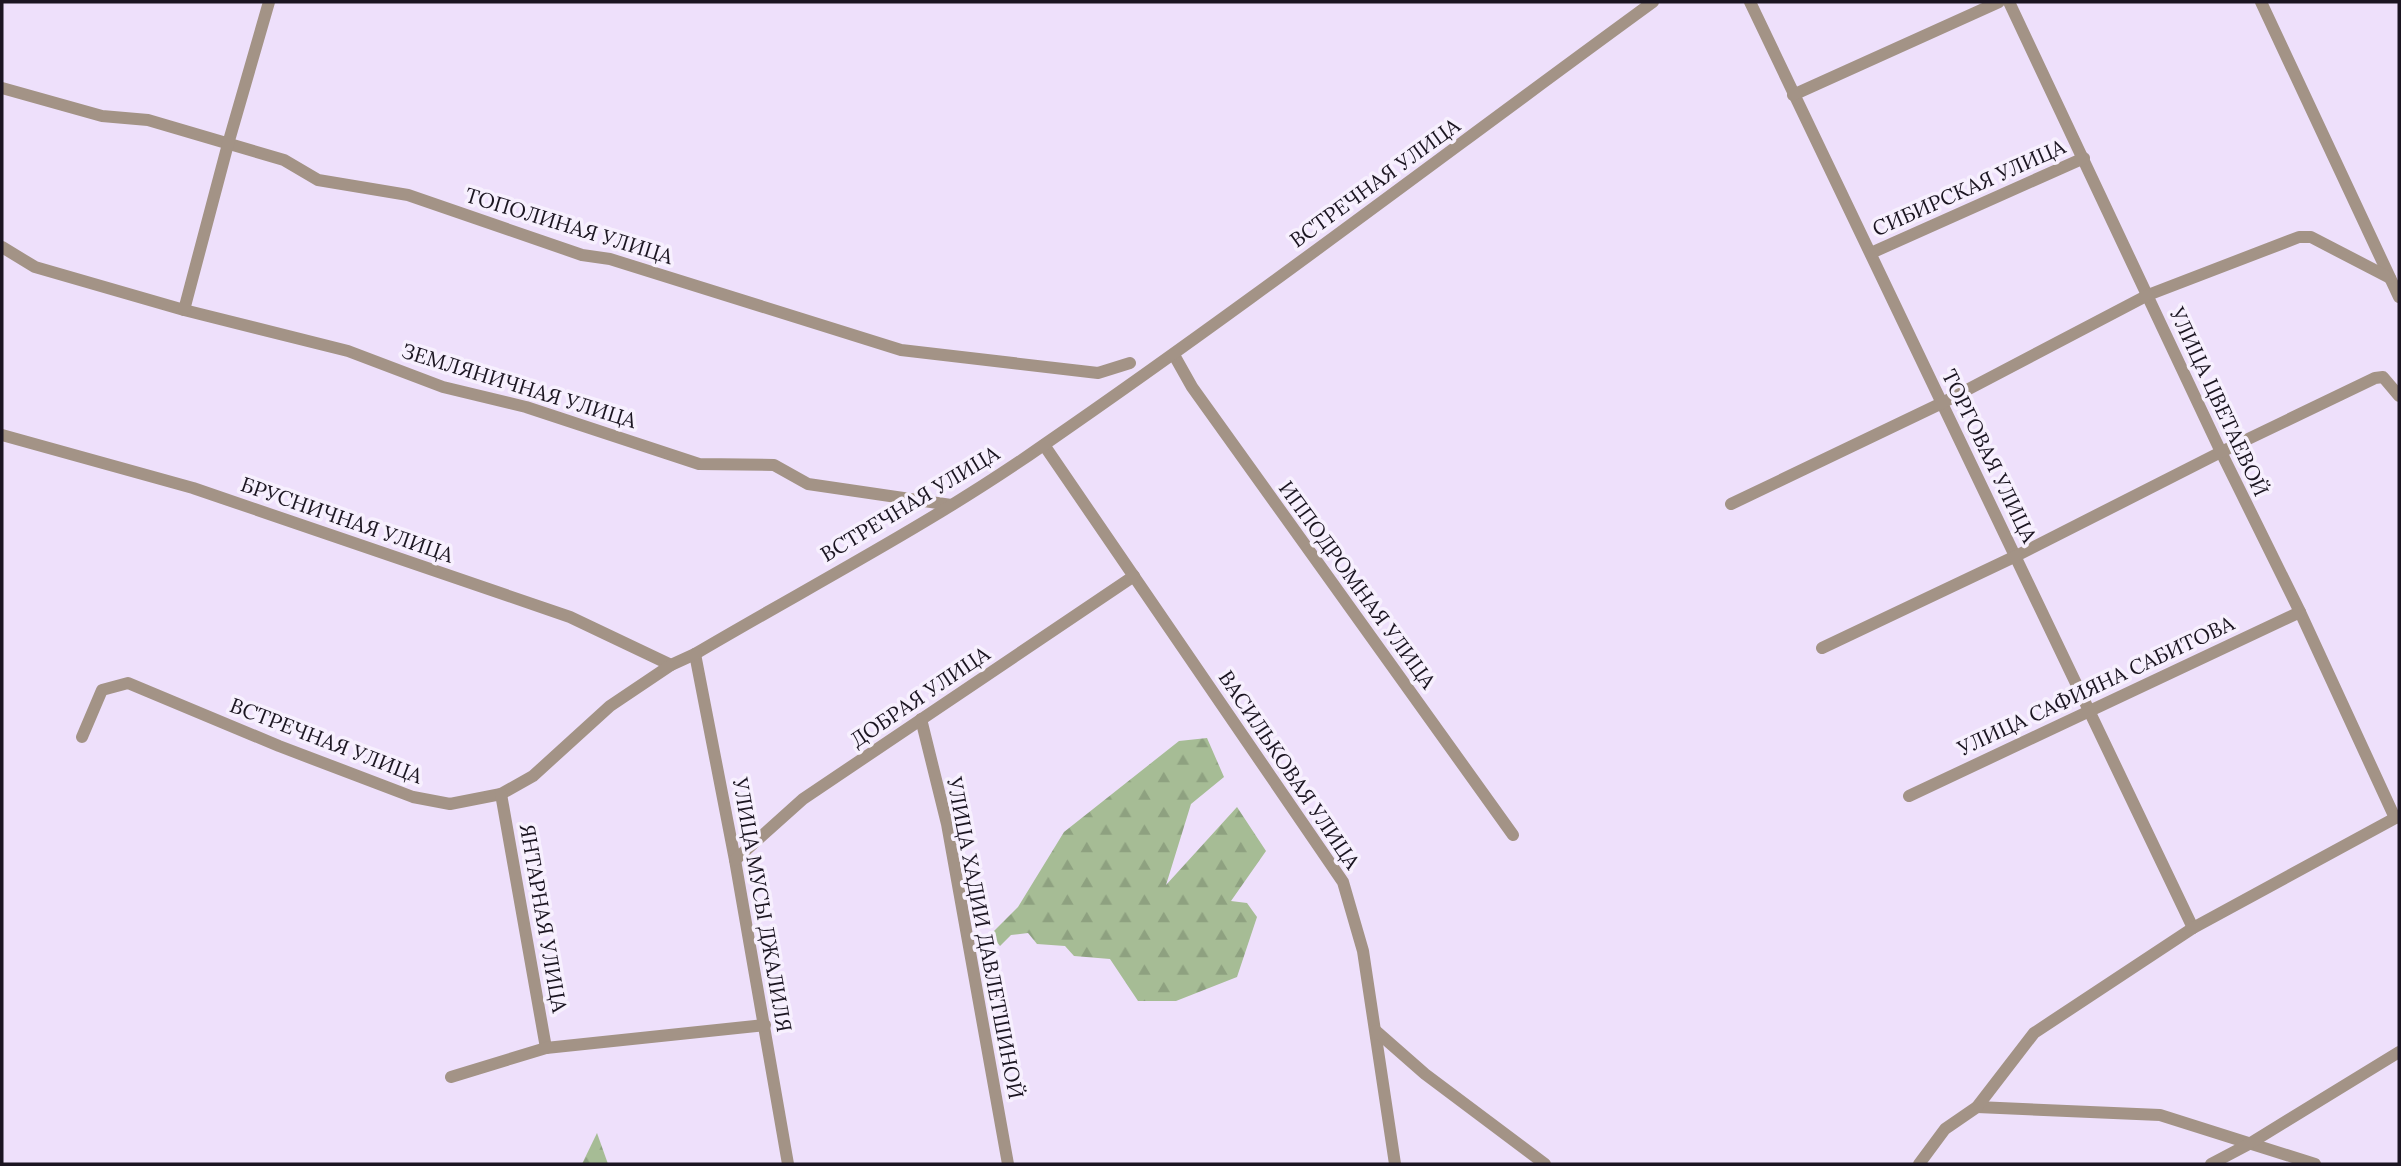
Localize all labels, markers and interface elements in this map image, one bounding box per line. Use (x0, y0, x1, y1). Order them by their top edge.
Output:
street label: ВСТРЕЧНАЯ УЛИЦА (1284, 111, 1466, 253)
street label: СИБИРСКАЯ УЛИЦА (1868, 132, 2070, 242)
street label: ТОПОЛИНАЯ УЛИЦА (462, 181, 677, 270)
street label: УЛИЦА ЦВЕТАЕВОЙ (2163, 302, 2275, 501)
street label: ЗЕМЛЯНИЧНАЯ УЛИЦА (399, 337, 641, 434)
street label: ТОРГОВАЯ УЛИЦА (1936, 365, 2043, 548)
street label: ВСТРЕЧНАЯ УЛИЦА (815, 439, 1005, 568)
street label: БРУСНИЧНАЯ УЛИЦА (237, 470, 458, 569)
street label: ИППОДРОМНАЯ УЛИЦА (1273, 475, 1442, 695)
street label: УЛИЦА САФИЯНА САБИТОВА (1952, 609, 2239, 762)
street label: ДОБРАЯ УЛИЦА (845, 639, 995, 753)
street label: ВАСИЛЬКОВАЯ УЛИЦА (1213, 665, 1367, 875)
street label: ВСТРЕЧНАЯ УЛИЦА (226, 691, 427, 790)
street label: УЛИЦА ХАДИИ ДАВЛЕТШИНОЙ (941, 774, 1030, 1101)
street label: УЛИЦА МУСЫ ДЖАЛИЛЯ (727, 775, 798, 1034)
street label: ЯНТАРНАЯ УЛИЦА (514, 821, 574, 1015)

